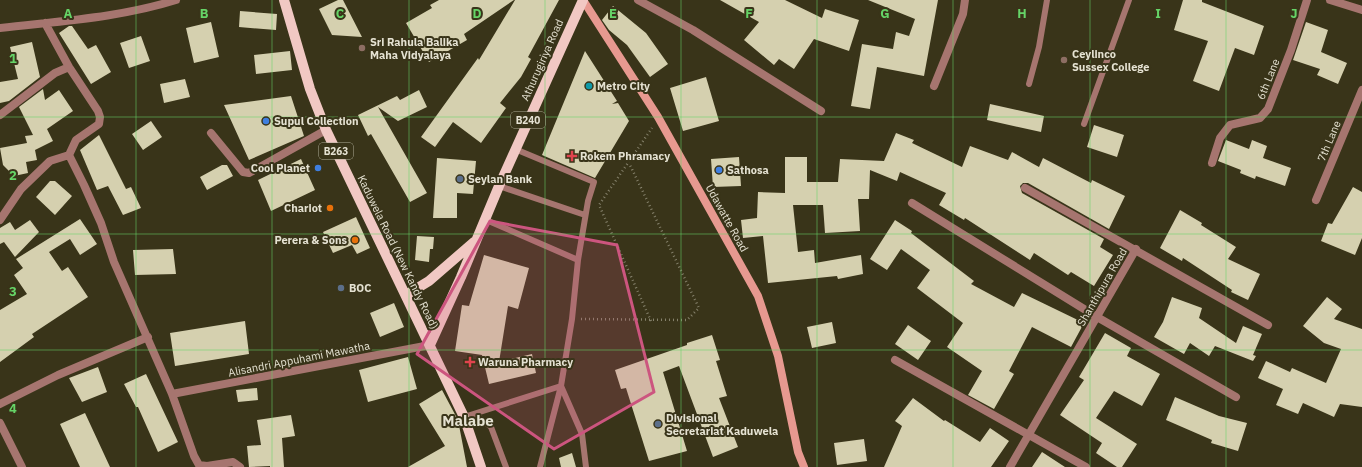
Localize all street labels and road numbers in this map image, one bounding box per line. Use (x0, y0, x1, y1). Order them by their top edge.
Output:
street label: Athurugiriya Road (518, 17, 566, 103)
street label: 6th Lane (1253, 56, 1283, 102)
road number: B240 (511, 112, 545, 128)
street label: 7th Lane (1314, 118, 1344, 164)
road number: B263 (319, 143, 353, 159)
street label: Kaduwela Road (New Kandy Road) (354, 173, 442, 331)
street label: Udawatte Road (703, 182, 751, 254)
street label: Shanthipura Road (1074, 245, 1130, 329)
street label: Alisandri Appuhami Mawatha (227, 338, 371, 380)

